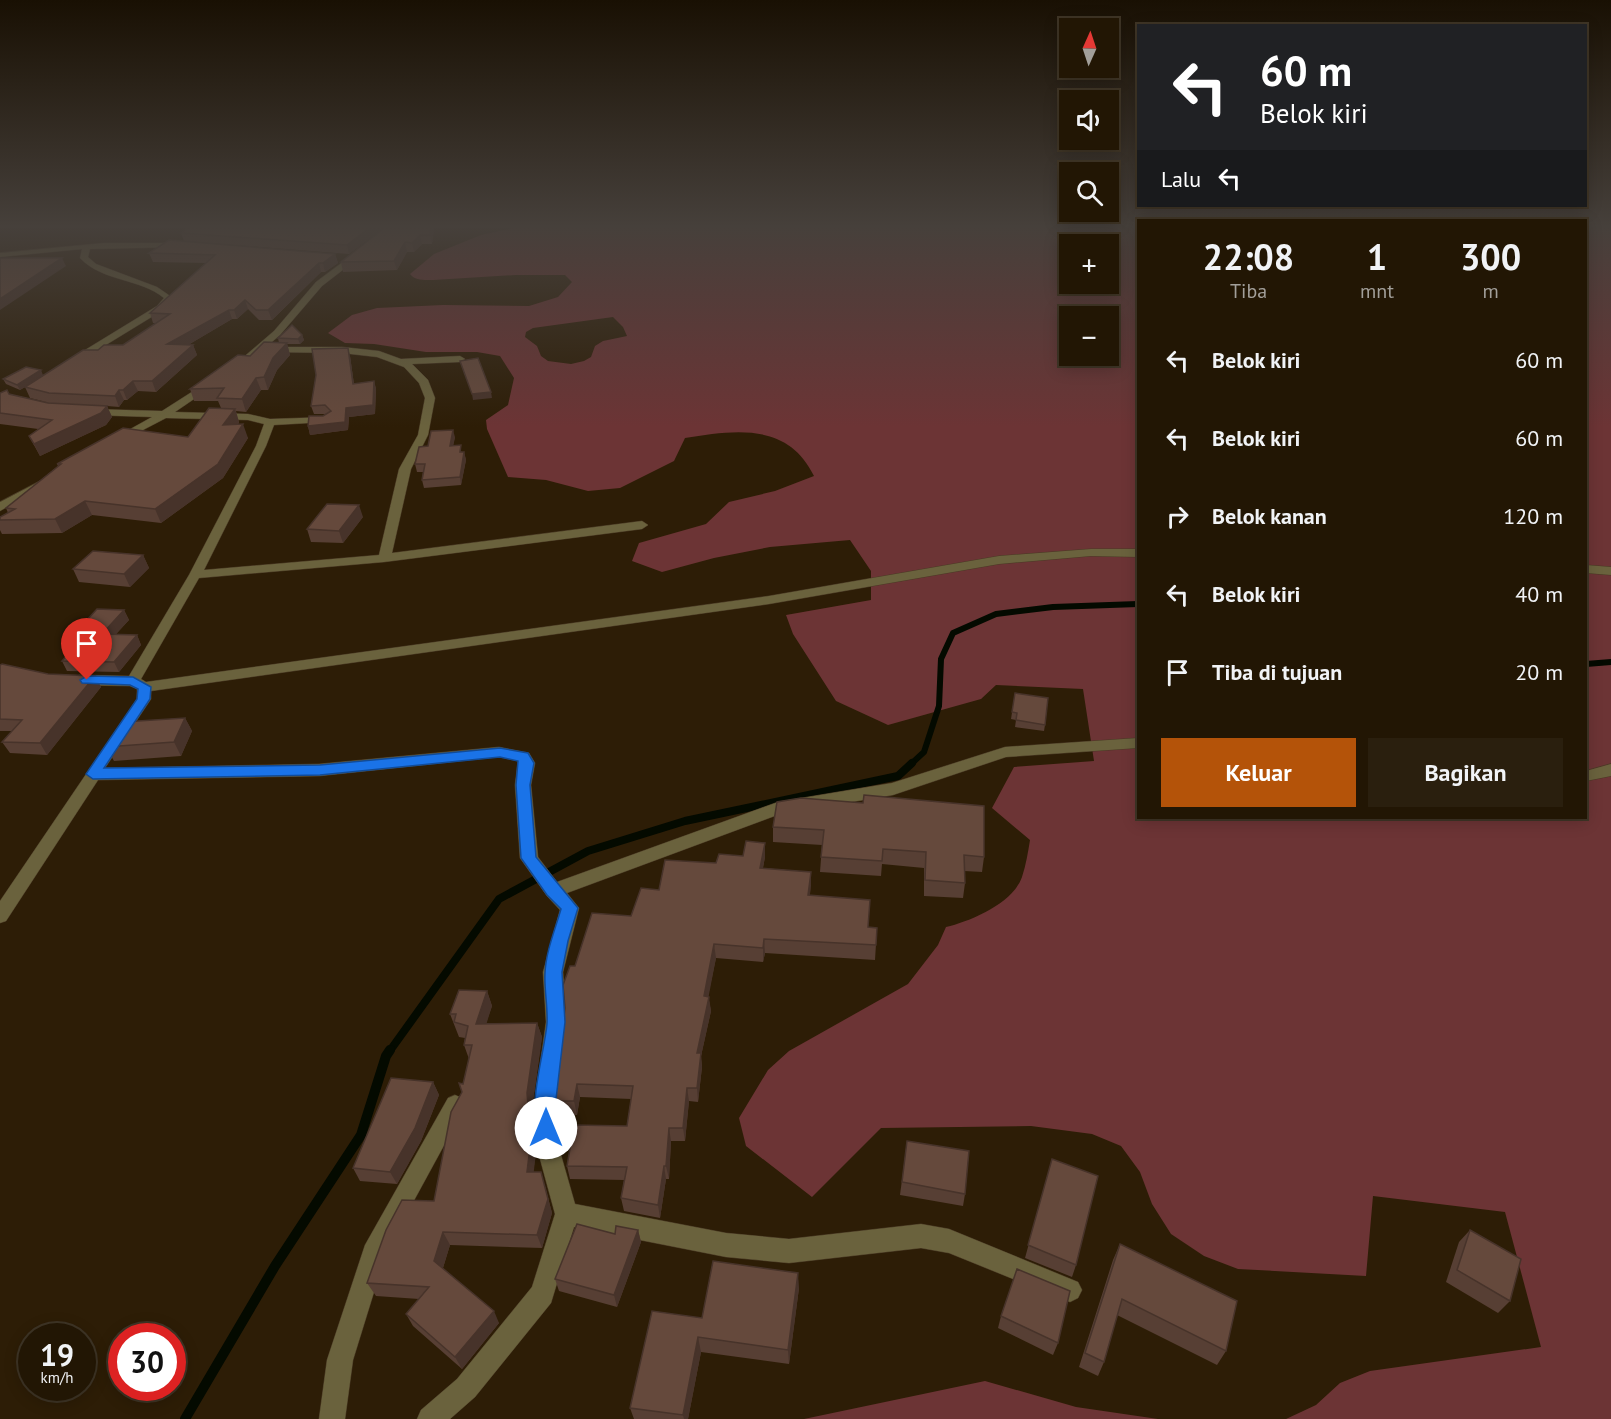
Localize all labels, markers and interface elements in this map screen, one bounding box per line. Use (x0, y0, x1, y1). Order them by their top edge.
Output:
north arrow (1059, 18, 1119, 78)
map controls (1059, 18, 1119, 366)
text: 60 m (1260, 43, 1352, 98)
icon: left (1161, 48, 1239, 126)
button: sound (1059, 90, 1119, 150)
text: Belok kiri (1260, 96, 1368, 130)
button: search (1059, 162, 1119, 222)
icon: left (1213, 162, 1246, 195)
text: Lalu (1161, 165, 1201, 193)
text: 22:08 (1203, 233, 1294, 280)
text: 1 (1367, 233, 1387, 280)
text: 300 (1460, 233, 1521, 280)
button: + (1059, 234, 1119, 294)
text: Tiba (1230, 278, 1267, 304)
text: mnt (1360, 278, 1394, 304)
text: m (1482, 278, 1499, 304)
button: − (1059, 306, 1119, 366)
icon: left (1161, 344, 1194, 377)
text: Belok kiri (1212, 346, 1301, 374)
text: 60 m (1515, 346, 1563, 374)
icon: left (1161, 422, 1194, 455)
text: Belok kiri (1212, 424, 1301, 452)
text: 60 m (1515, 424, 1563, 452)
icon: right (1161, 500, 1194, 533)
text: Belok kanan (1212, 502, 1327, 530)
text: 120 m (1503, 502, 1563, 530)
icon: left (1161, 578, 1194, 611)
text: Belok kiri (1212, 580, 1301, 608)
text: 40 m (1515, 580, 1563, 608)
pin (61, 618, 112, 680)
icon: arrive (70, 627, 103, 660)
icon: arrive (1161, 656, 1194, 689)
text: Tiba di tujuan (1212, 658, 1342, 686)
text: 20 m (1515, 658, 1563, 686)
button: Keluar (1161, 738, 1356, 807)
button: Bagikan (1368, 738, 1563, 807)
position arrow (514, 1096, 578, 1160)
speed limit sign: 30 (108, 1323, 186, 1401)
text: 19 (40, 1335, 74, 1374)
text: km/h (41, 1368, 73, 1387)

